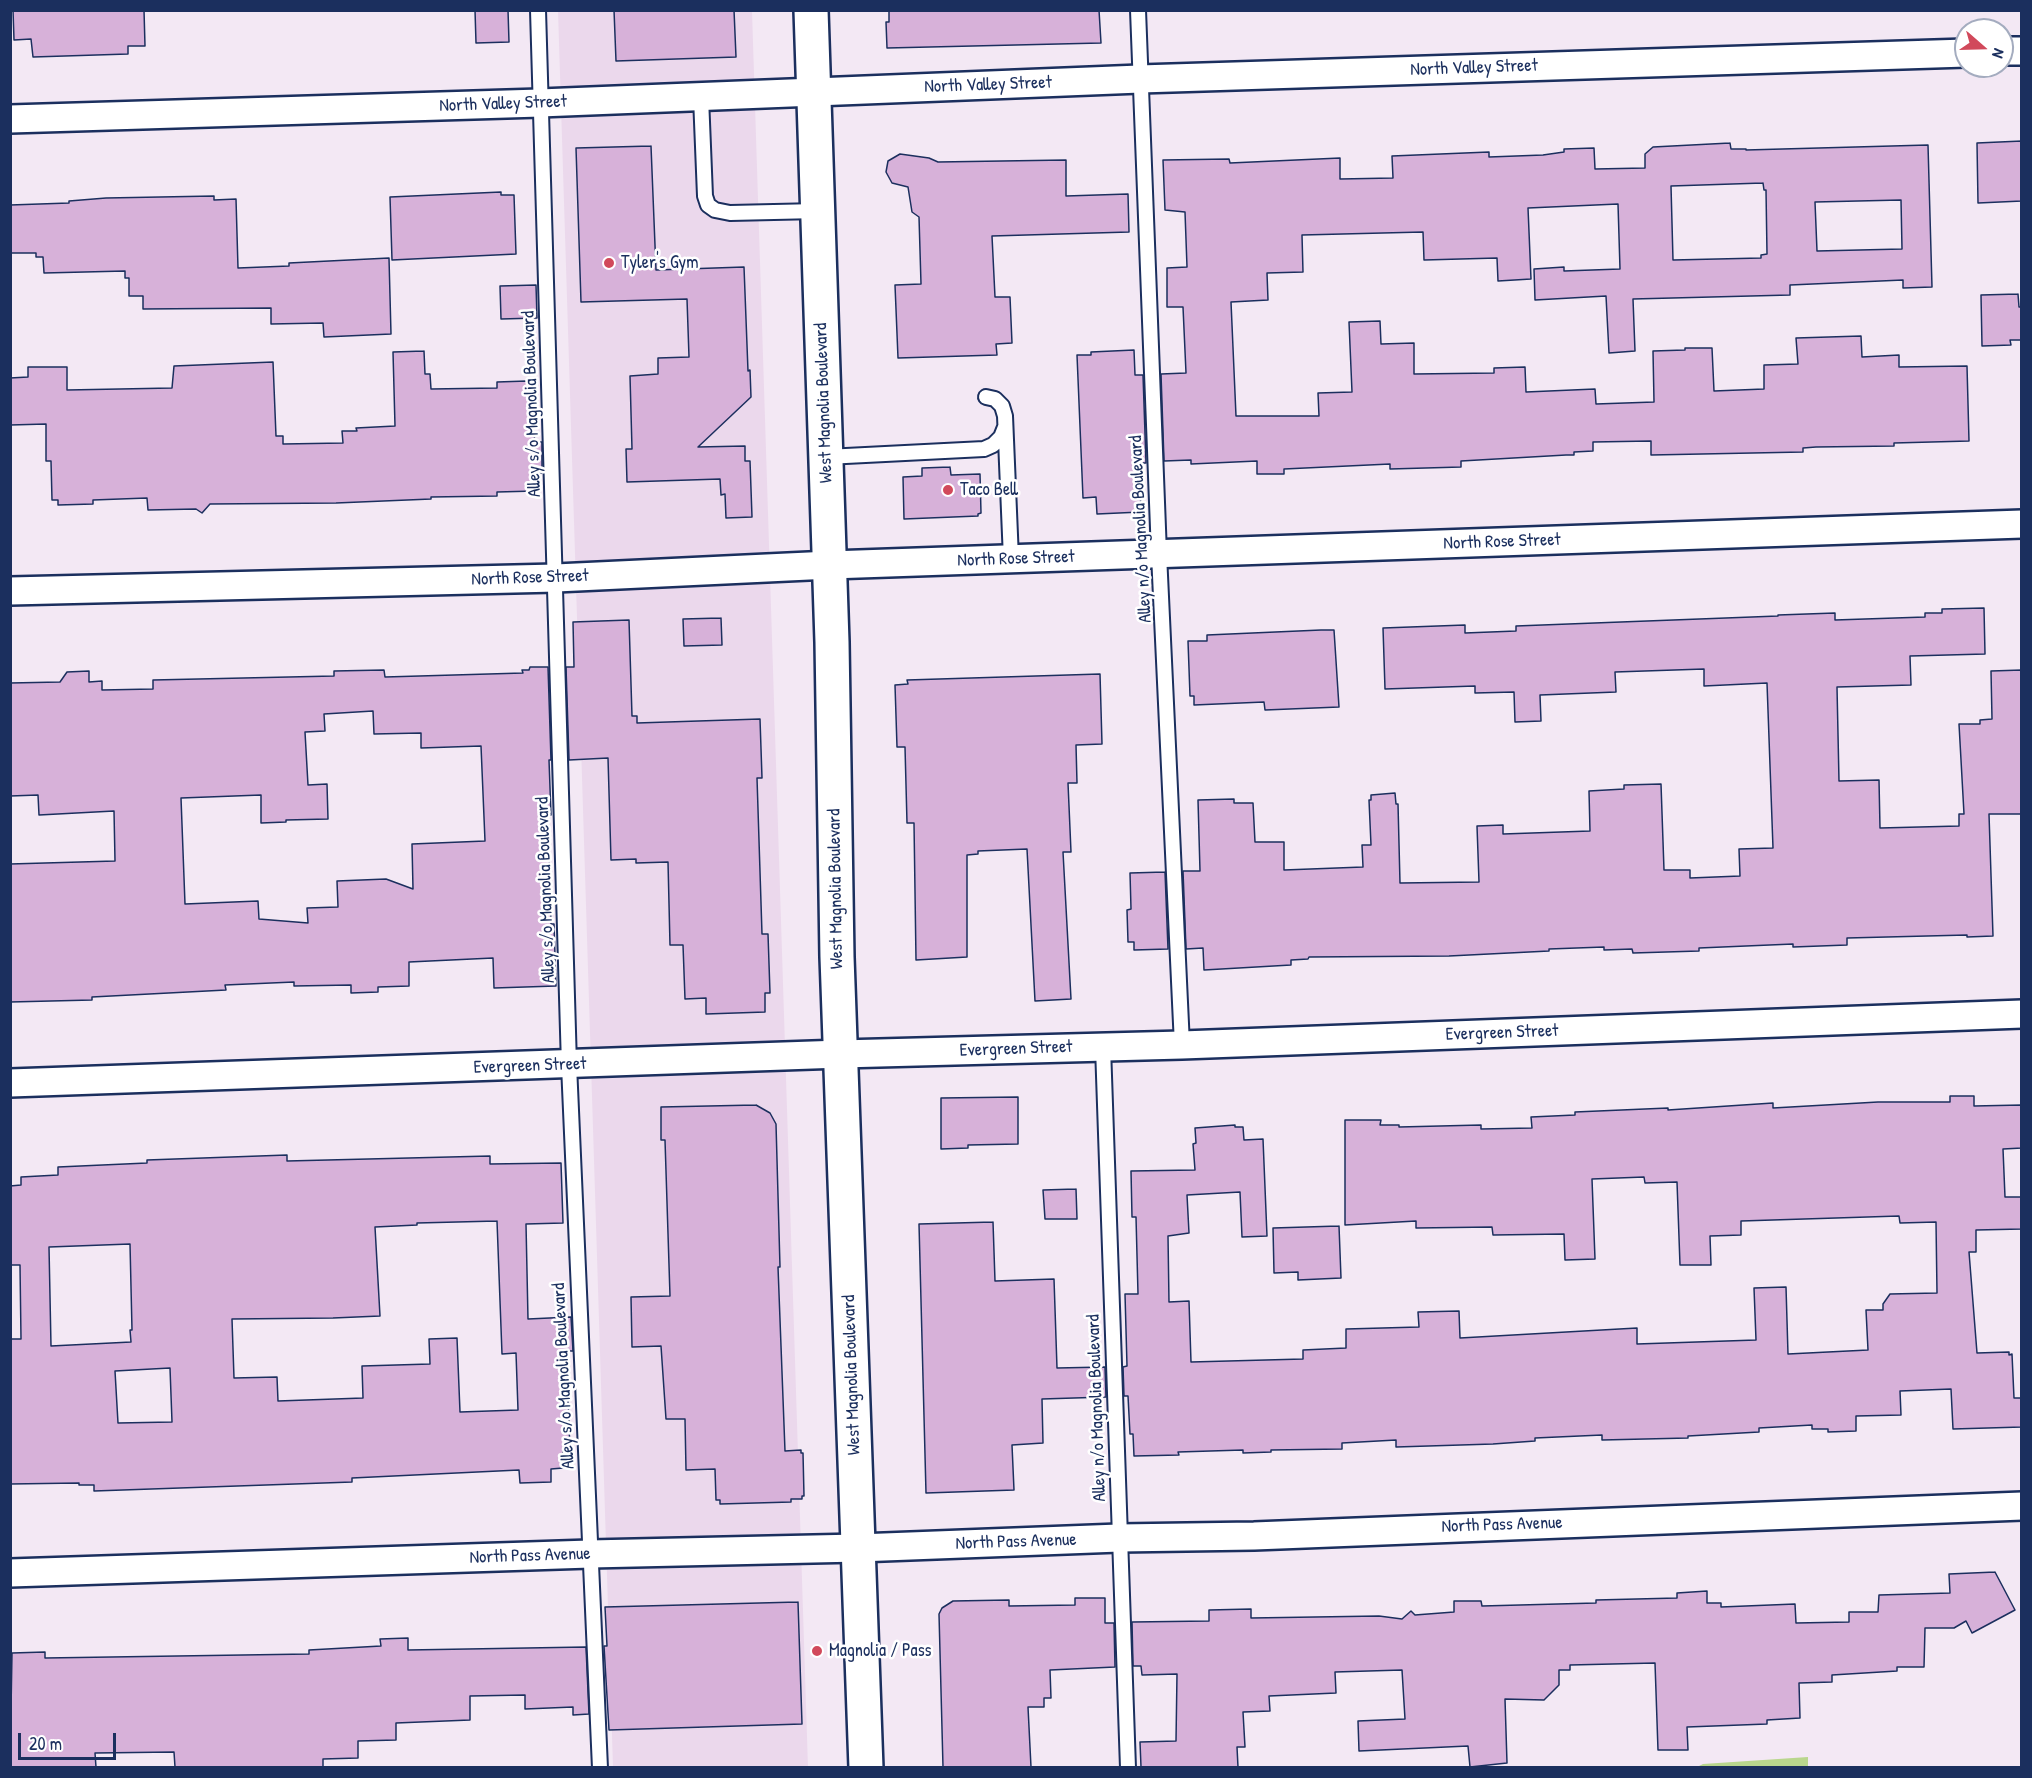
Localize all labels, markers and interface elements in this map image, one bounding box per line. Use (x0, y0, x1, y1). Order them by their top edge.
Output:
north arrow (1954, 18, 2014, 78)
text: N (1987, 46, 2011, 61)
street label: North Valley Street (1410, 55, 1538, 81)
street label: North Valley Street (924, 72, 1052, 98)
street label: North Valley Street (439, 91, 567, 117)
place label: Tyler's Gym (621, 252, 698, 274)
marker: Tyler's Gym (602, 256, 616, 270)
street label: Alley s/o Magnolia Boulevard (518, 311, 546, 497)
street label: West Magnolia Boulevard (810, 322, 838, 484)
street label: Alley n/o Magnolia Boulevard (1125, 435, 1157, 623)
place label: Taco Bell (960, 479, 1018, 501)
marker: Taco Bell (941, 483, 955, 497)
street label: North Rose Street (1443, 529, 1561, 555)
street label: North Rose Street (957, 546, 1075, 572)
street label: North Rose Street (471, 565, 589, 591)
street label: Alley s/o Magnolia Boulevard (532, 797, 560, 983)
street label: West Magnolia Boulevard (824, 809, 848, 969)
street label: Evergreen Street (1445, 1020, 1559, 1046)
street label: Evergreen Street (959, 1036, 1073, 1062)
street label: Evergreen Street (473, 1053, 587, 1079)
street label: Alley s/o Magnolia Boulevard (548, 1282, 580, 1470)
street label: West Magnolia Boulevard (838, 1294, 866, 1456)
street label: Alley n/o Magnolia Boulevard (1083, 1314, 1111, 1502)
street label: North Pass Avenue (1441, 1512, 1563, 1538)
street label: North Pass Avenue (955, 1529, 1077, 1555)
street label: North Pass Avenue (469, 1543, 591, 1569)
place label: Magnolia / Pass (829, 1640, 932, 1662)
marker: Magnolia / Pass (810, 1644, 824, 1658)
scale bar (21, 1721, 118, 1759)
text: 20 m (29, 1731, 62, 1756)

